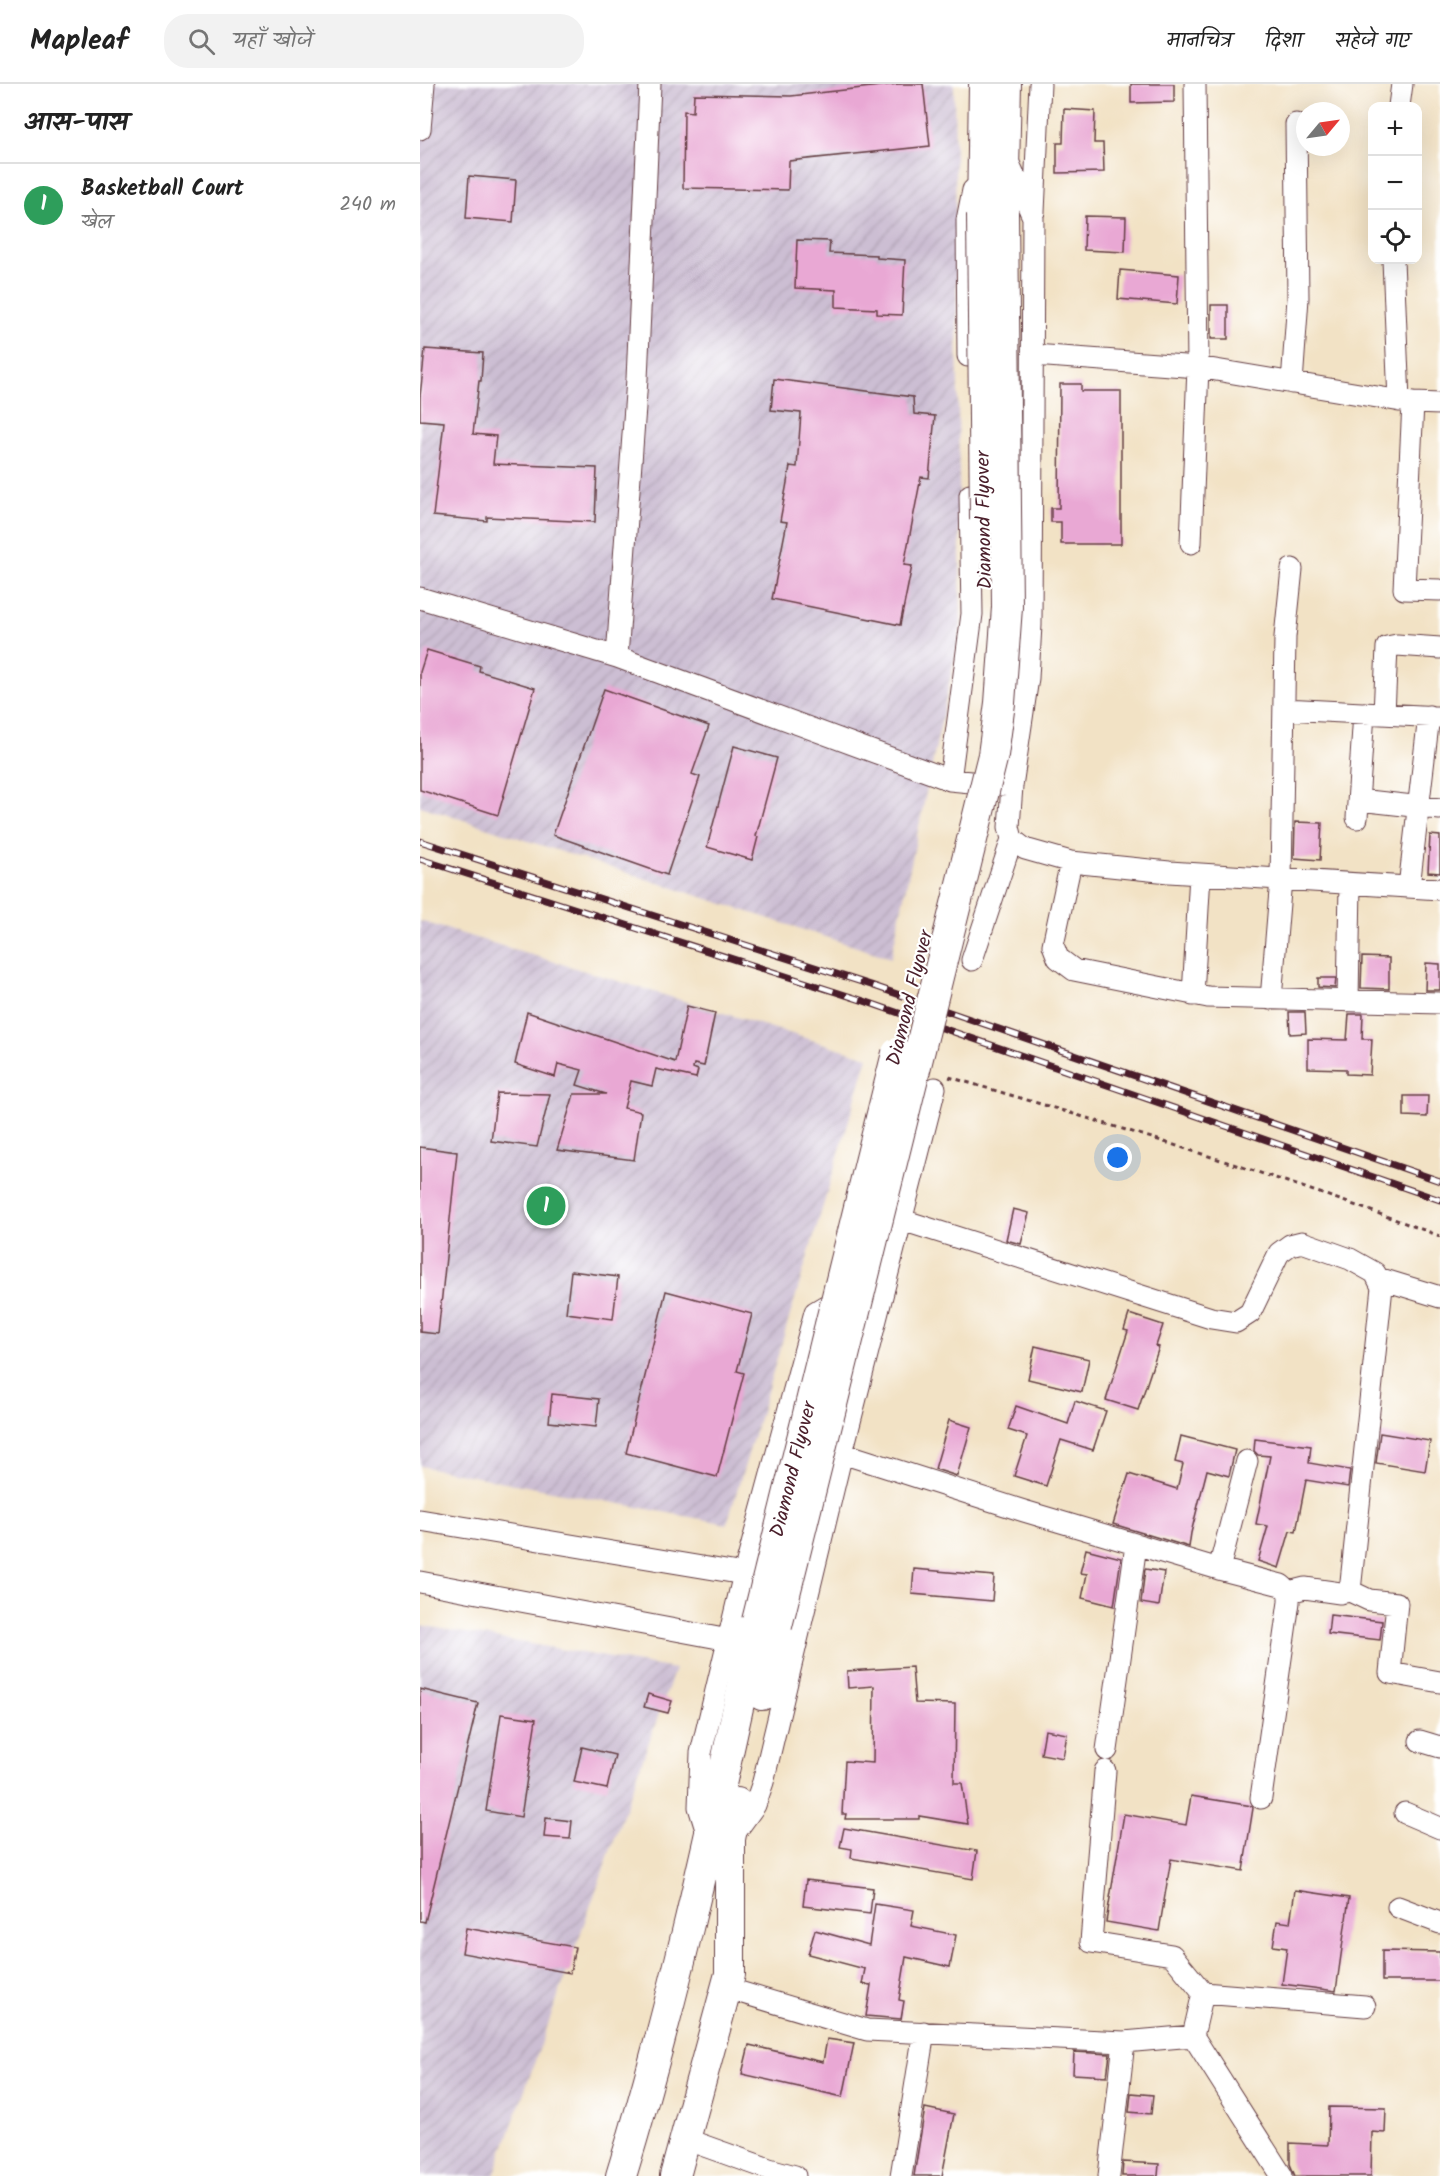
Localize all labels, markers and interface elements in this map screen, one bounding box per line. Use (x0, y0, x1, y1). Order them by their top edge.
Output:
search box (164, 14, 584, 68)
text: Mapleaf (30, 19, 128, 64)
text: यहाँ खोजें (233, 24, 312, 59)
icon: search (185, 25, 218, 58)
text: मानचित्र (1166, 25, 1232, 58)
text: दिशा (1265, 25, 1302, 58)
text: सहेजे गए (1335, 25, 1410, 58)
text: आस-पास (24, 102, 128, 144)
north arrow (1296, 102, 1350, 156)
map controls (1368, 102, 1422, 264)
button: + (1368, 102, 1422, 156)
button: − (1368, 156, 1422, 210)
text: Basketball Court (81, 172, 244, 207)
text: 1 (40, 189, 47, 221)
text: 240 m (339, 189, 396, 221)
text: खेल (81, 207, 112, 239)
button: locate (1368, 210, 1422, 264)
street label: Diamond Flyover (968, 449, 1002, 590)
street label: Diamond Flyover (879, 926, 944, 1069)
your location (1103, 1143, 1132, 1172)
pin: 1 (526, 1184, 566, 1228)
street label: Diamond Flyover (762, 1397, 827, 1541)

